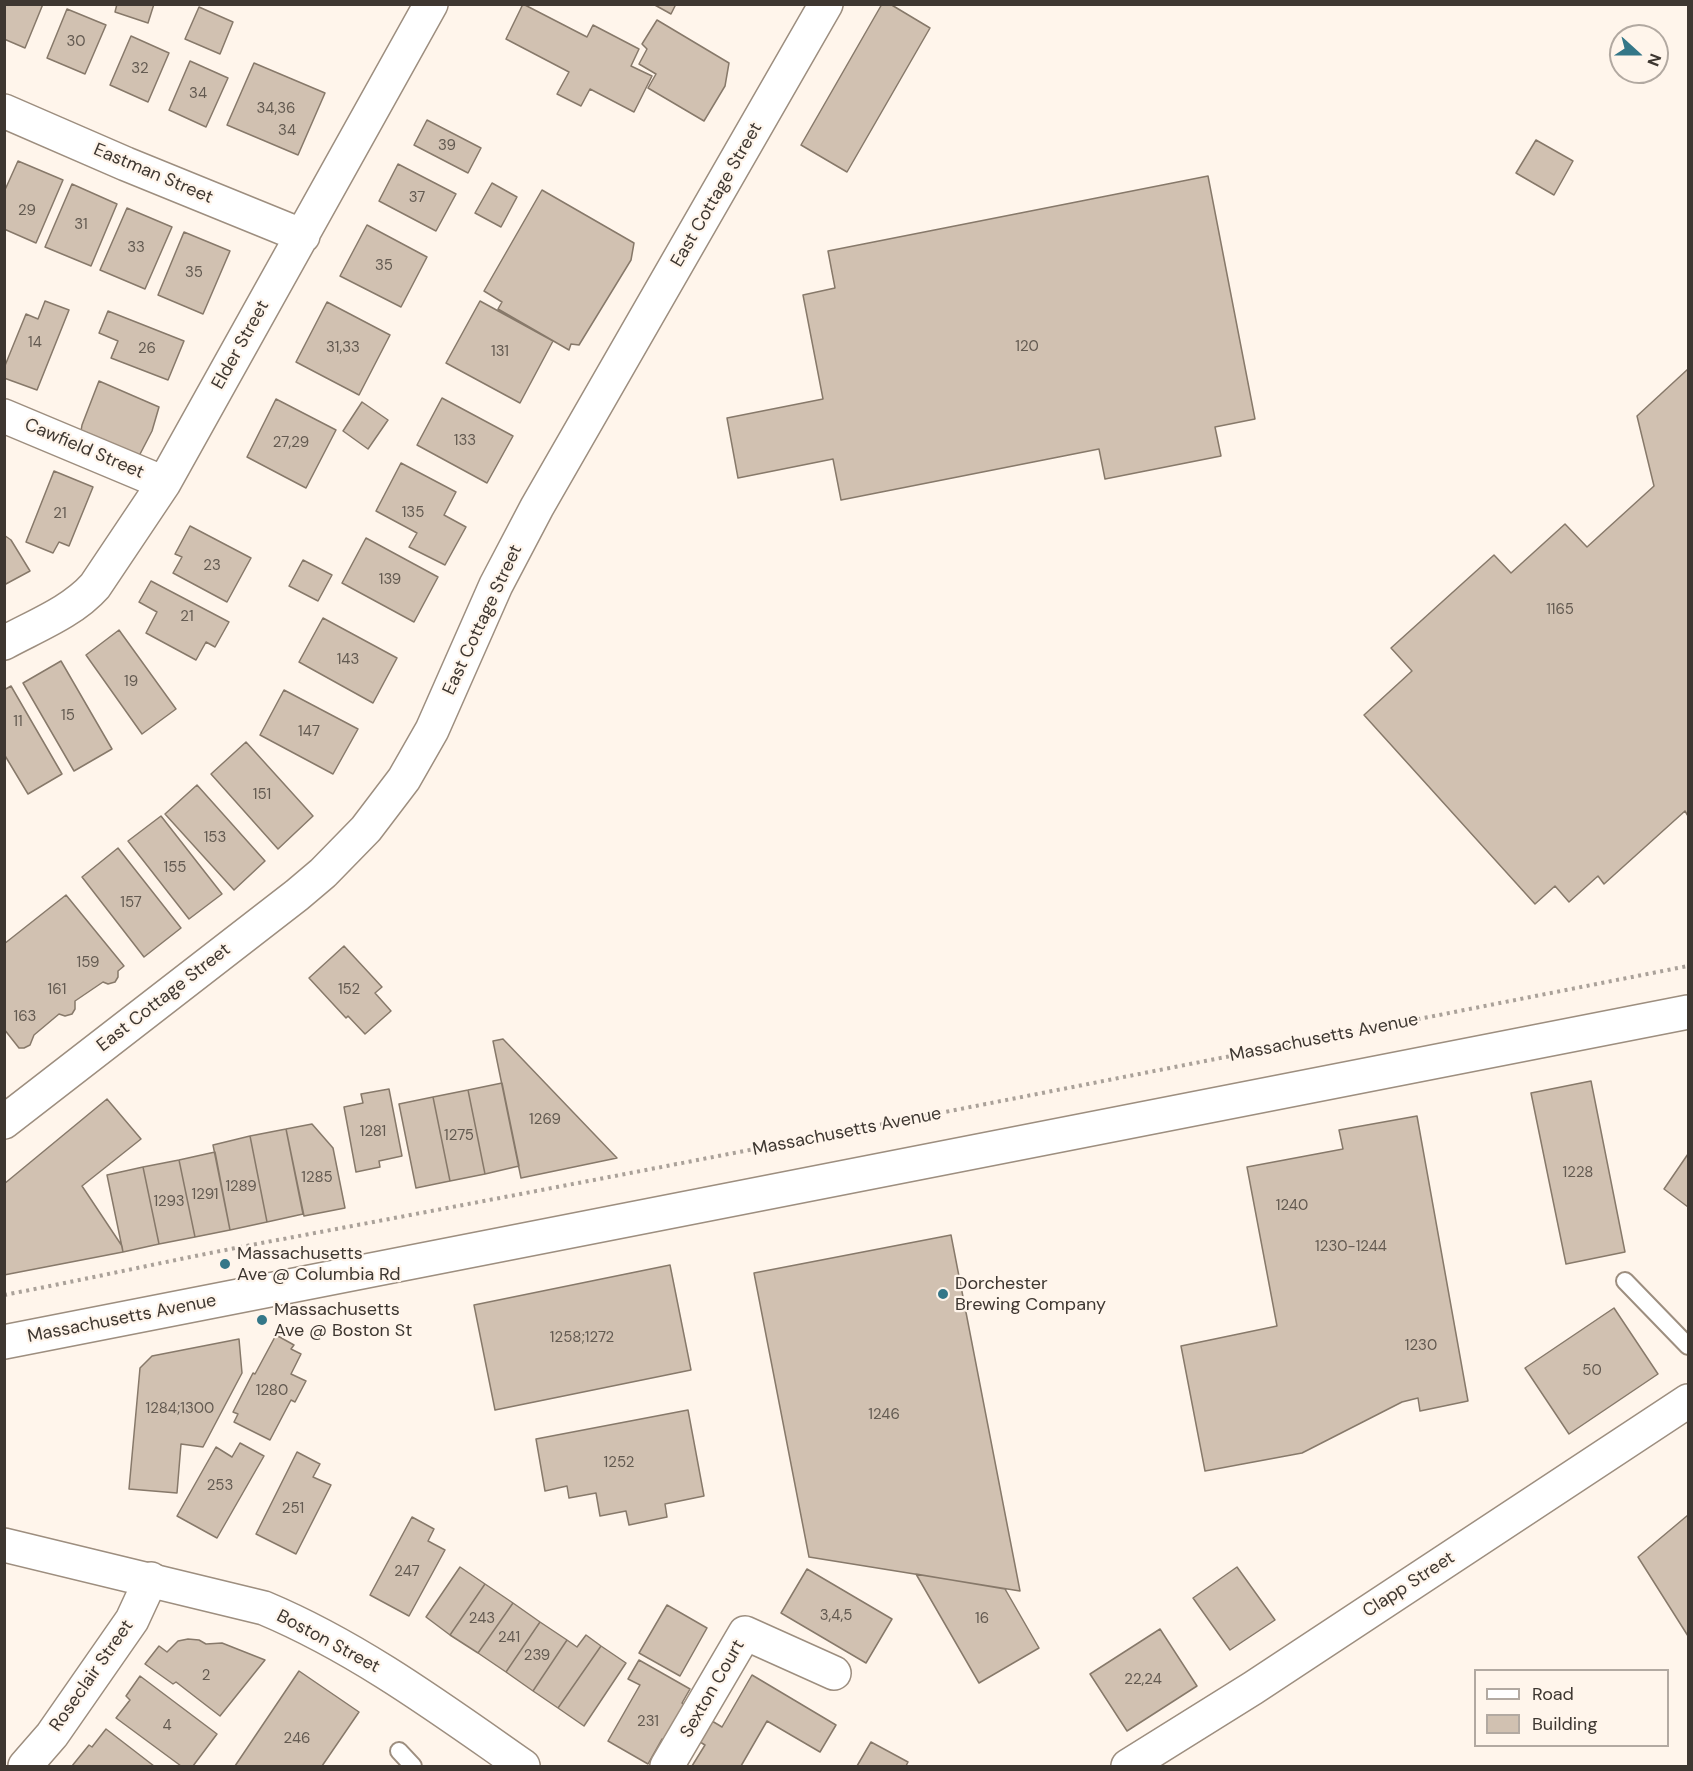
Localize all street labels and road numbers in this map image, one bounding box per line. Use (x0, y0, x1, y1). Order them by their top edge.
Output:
street label: East Cottage Street (667, 119, 767, 271)
street label: Eastman Street (90, 139, 216, 209)
street label: Elder Street (208, 297, 274, 393)
street label: Cawfield Street (21, 414, 147, 484)
street label: East Cottage Street (439, 541, 527, 699)
street label: East Cottage Street (93, 939, 235, 1057)
street label: Massachusetts Avenue (1228, 1009, 1420, 1067)
street label: Massachusetts Avenue (751, 1103, 943, 1161)
street label: Massachusetts Avenue (26, 1290, 218, 1348)
street label: Clapp Street (1359, 1547, 1459, 1623)
street label: Boston Street (273, 1606, 383, 1678)
street label: Roseclair Street (46, 1616, 138, 1736)
street label: Sexton Court (676, 1636, 750, 1742)

